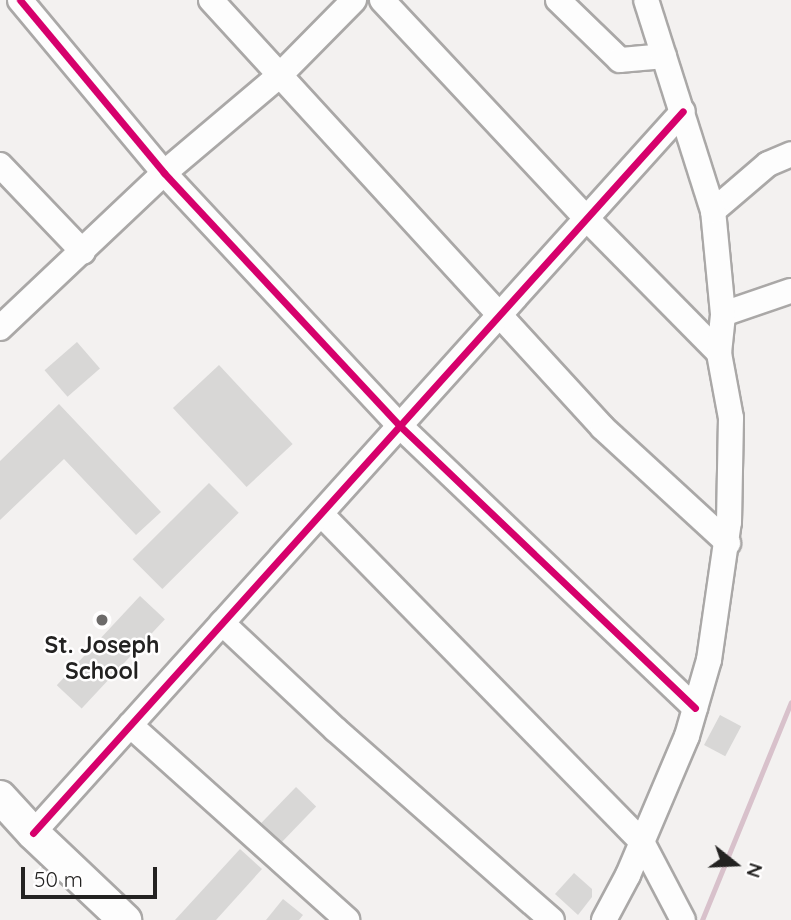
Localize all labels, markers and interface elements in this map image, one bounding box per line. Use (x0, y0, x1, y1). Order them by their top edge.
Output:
marker: St. Joseph School (94, 612, 110, 628)
place label: St. Joseph School (45, 631, 159, 685)
north arrow (700, 829, 770, 899)
scale bar (24, 853, 161, 897)
text: N (741, 860, 769, 881)
text: 50 m (34, 866, 83, 892)

